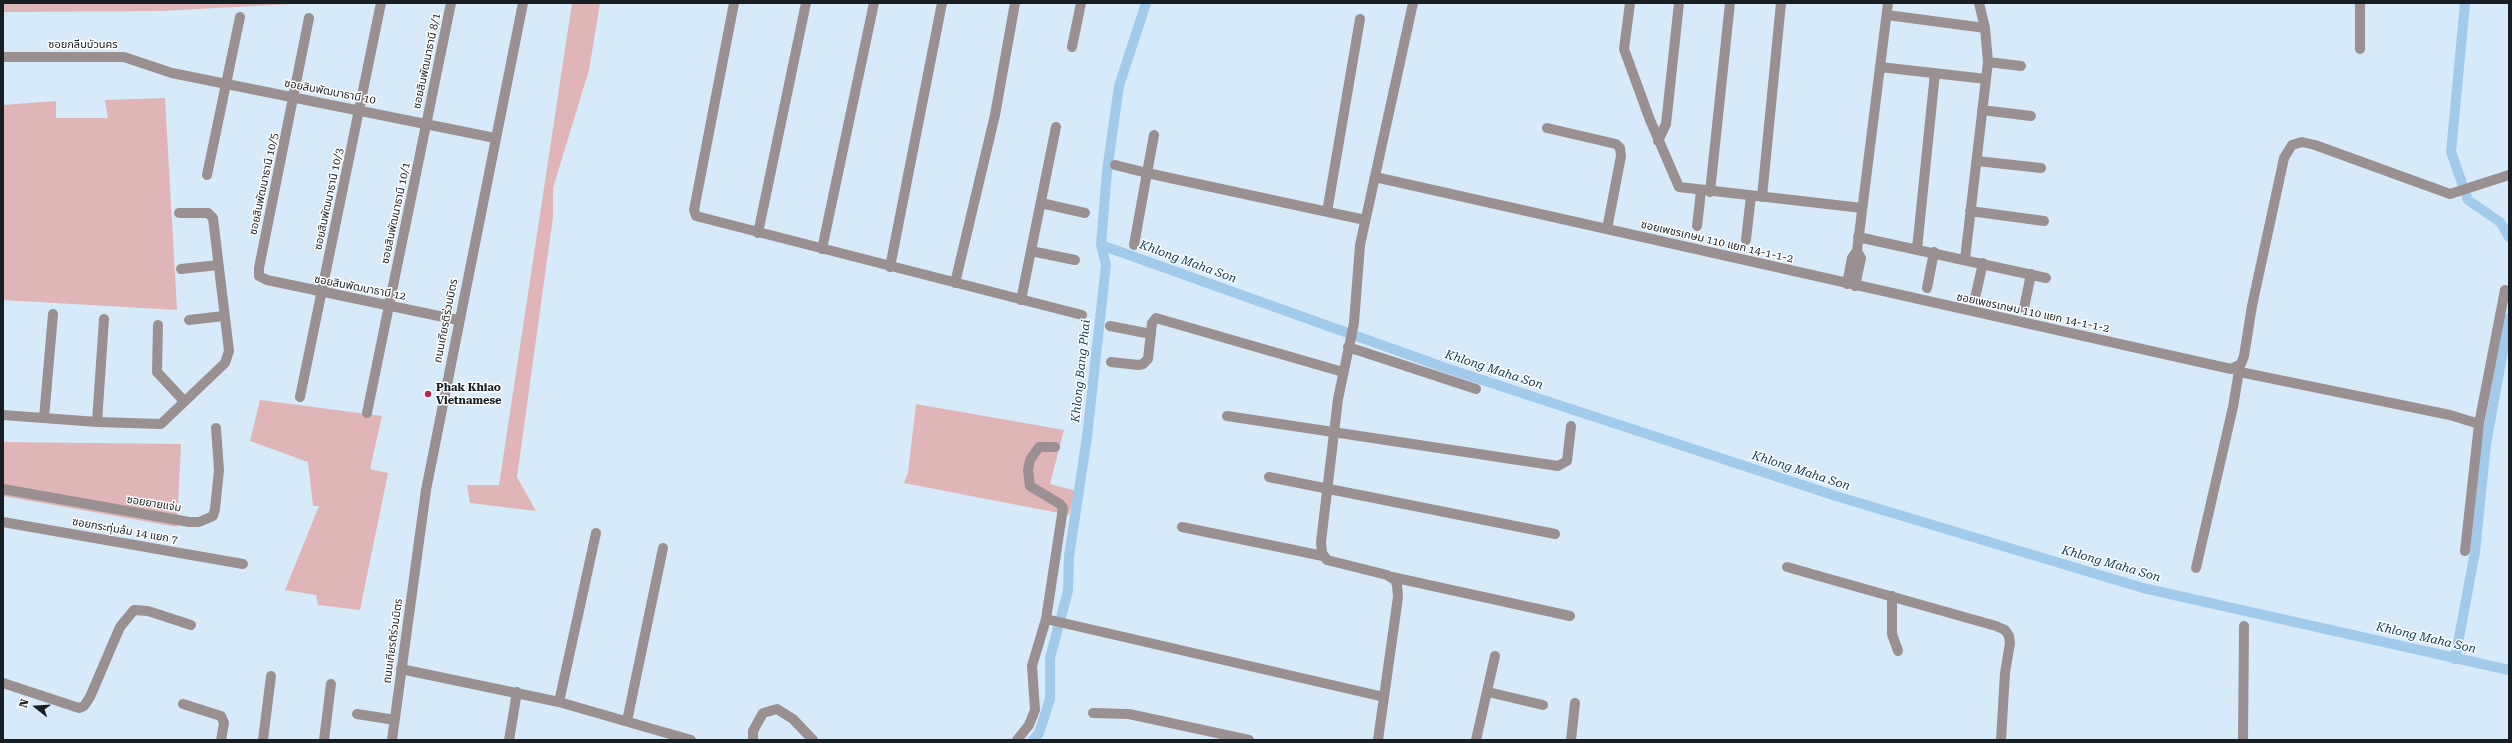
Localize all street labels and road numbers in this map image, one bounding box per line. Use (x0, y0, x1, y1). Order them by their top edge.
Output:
street label: ซอยสินพัฒนาธานี 8/1 (410, 12, 444, 110)
street label: ซอยกลีบบัวนคร (48, 38, 118, 52)
street label: ซอยสินพัฒนาธานี 10 (283, 77, 377, 107)
street label: ซอยสินพัฒนาธานี 10/5 (247, 132, 281, 236)
street label: ซอยสินพัฒนาธานี 10/3 (312, 147, 346, 251)
street label: ซอยสินพัฒนาธานี 10/1 (379, 161, 413, 265)
street label: ซอยเพชรเกษม 110 แยก 14-1-1-2 (1640, 218, 1794, 266)
street label: ซอยสินพัฒนาธานี 12 (313, 273, 407, 303)
street label: ถนนเกียรติร่วมมิตร (431, 278, 461, 364)
street label: ซอยเพชรเกษม 110 แยก 14-1-1-2 (1955, 290, 2111, 336)
street label: ซอยยายแจ่ม (126, 493, 182, 515)
street label: ซอยกระทุ่มล้ม 14 แยก 7 (71, 515, 179, 547)
street label: ถนนเกียรติร่วมมิตร (381, 598, 405, 684)

